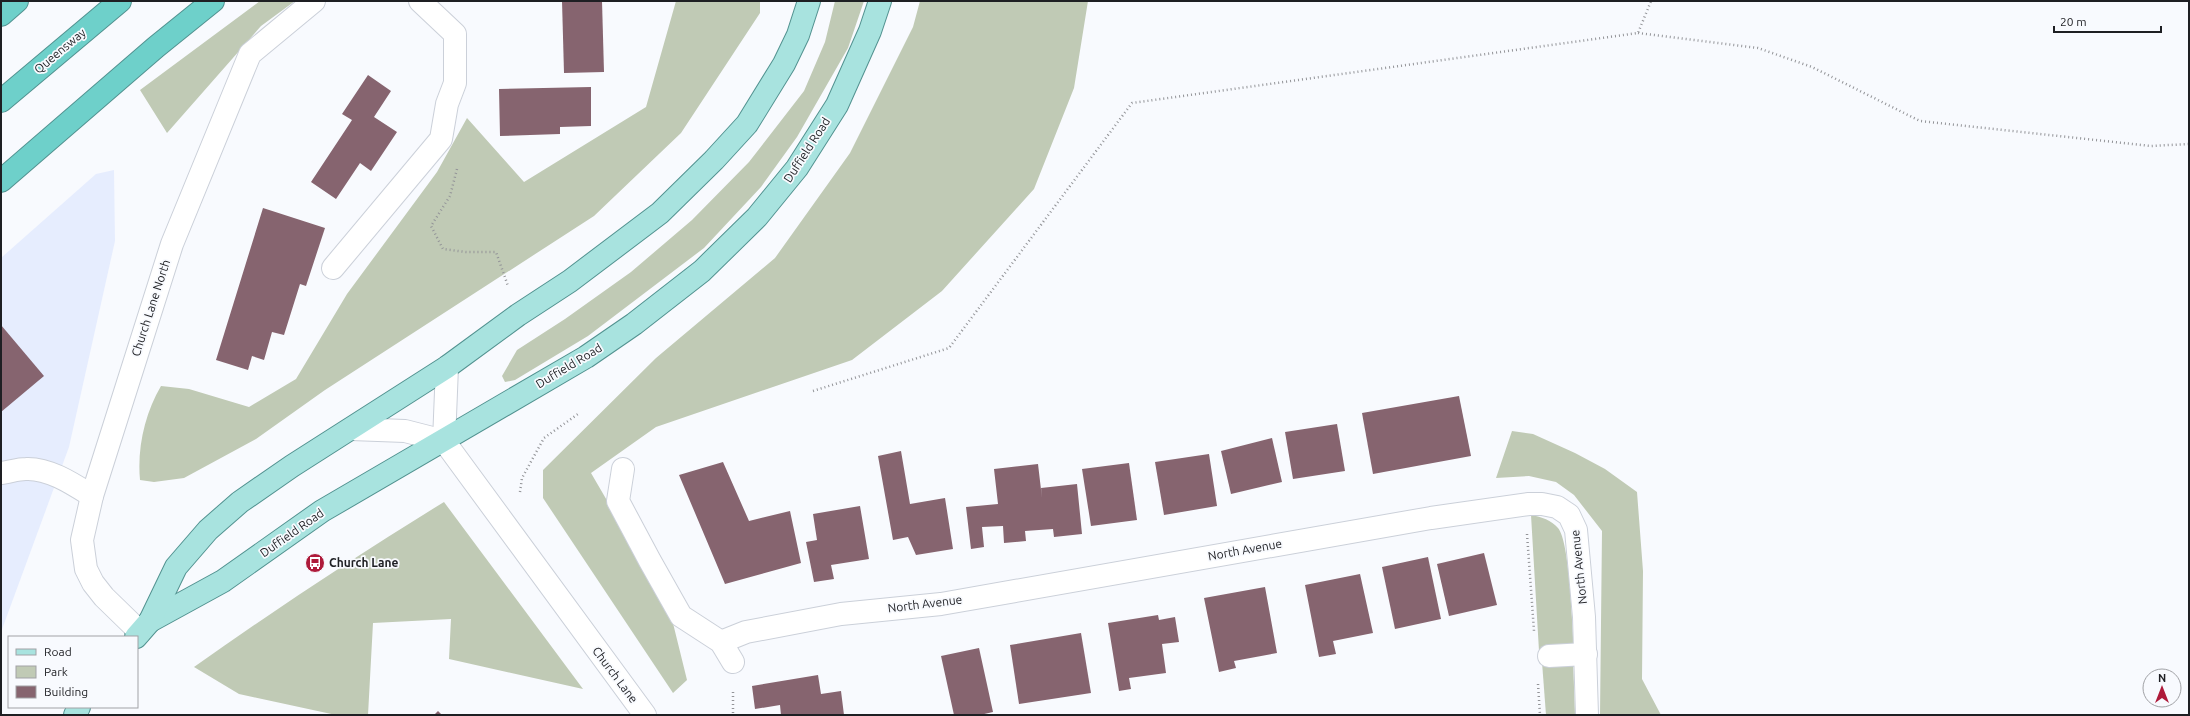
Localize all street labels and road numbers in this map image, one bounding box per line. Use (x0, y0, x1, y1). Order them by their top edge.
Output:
street label: Queensway (31, 25, 88, 76)
street label: Duffield Road (781, 115, 832, 185)
street label: Church Lane North (129, 258, 172, 358)
street label: Duffield Road (533, 341, 604, 390)
street label: Duffield Road (257, 506, 326, 559)
street label: North Avenue (1568, 529, 1589, 605)
street label: North Avenue (1207, 537, 1283, 562)
street label: North Avenue (887, 592, 963, 615)
street label: Church Lane (590, 644, 641, 705)

